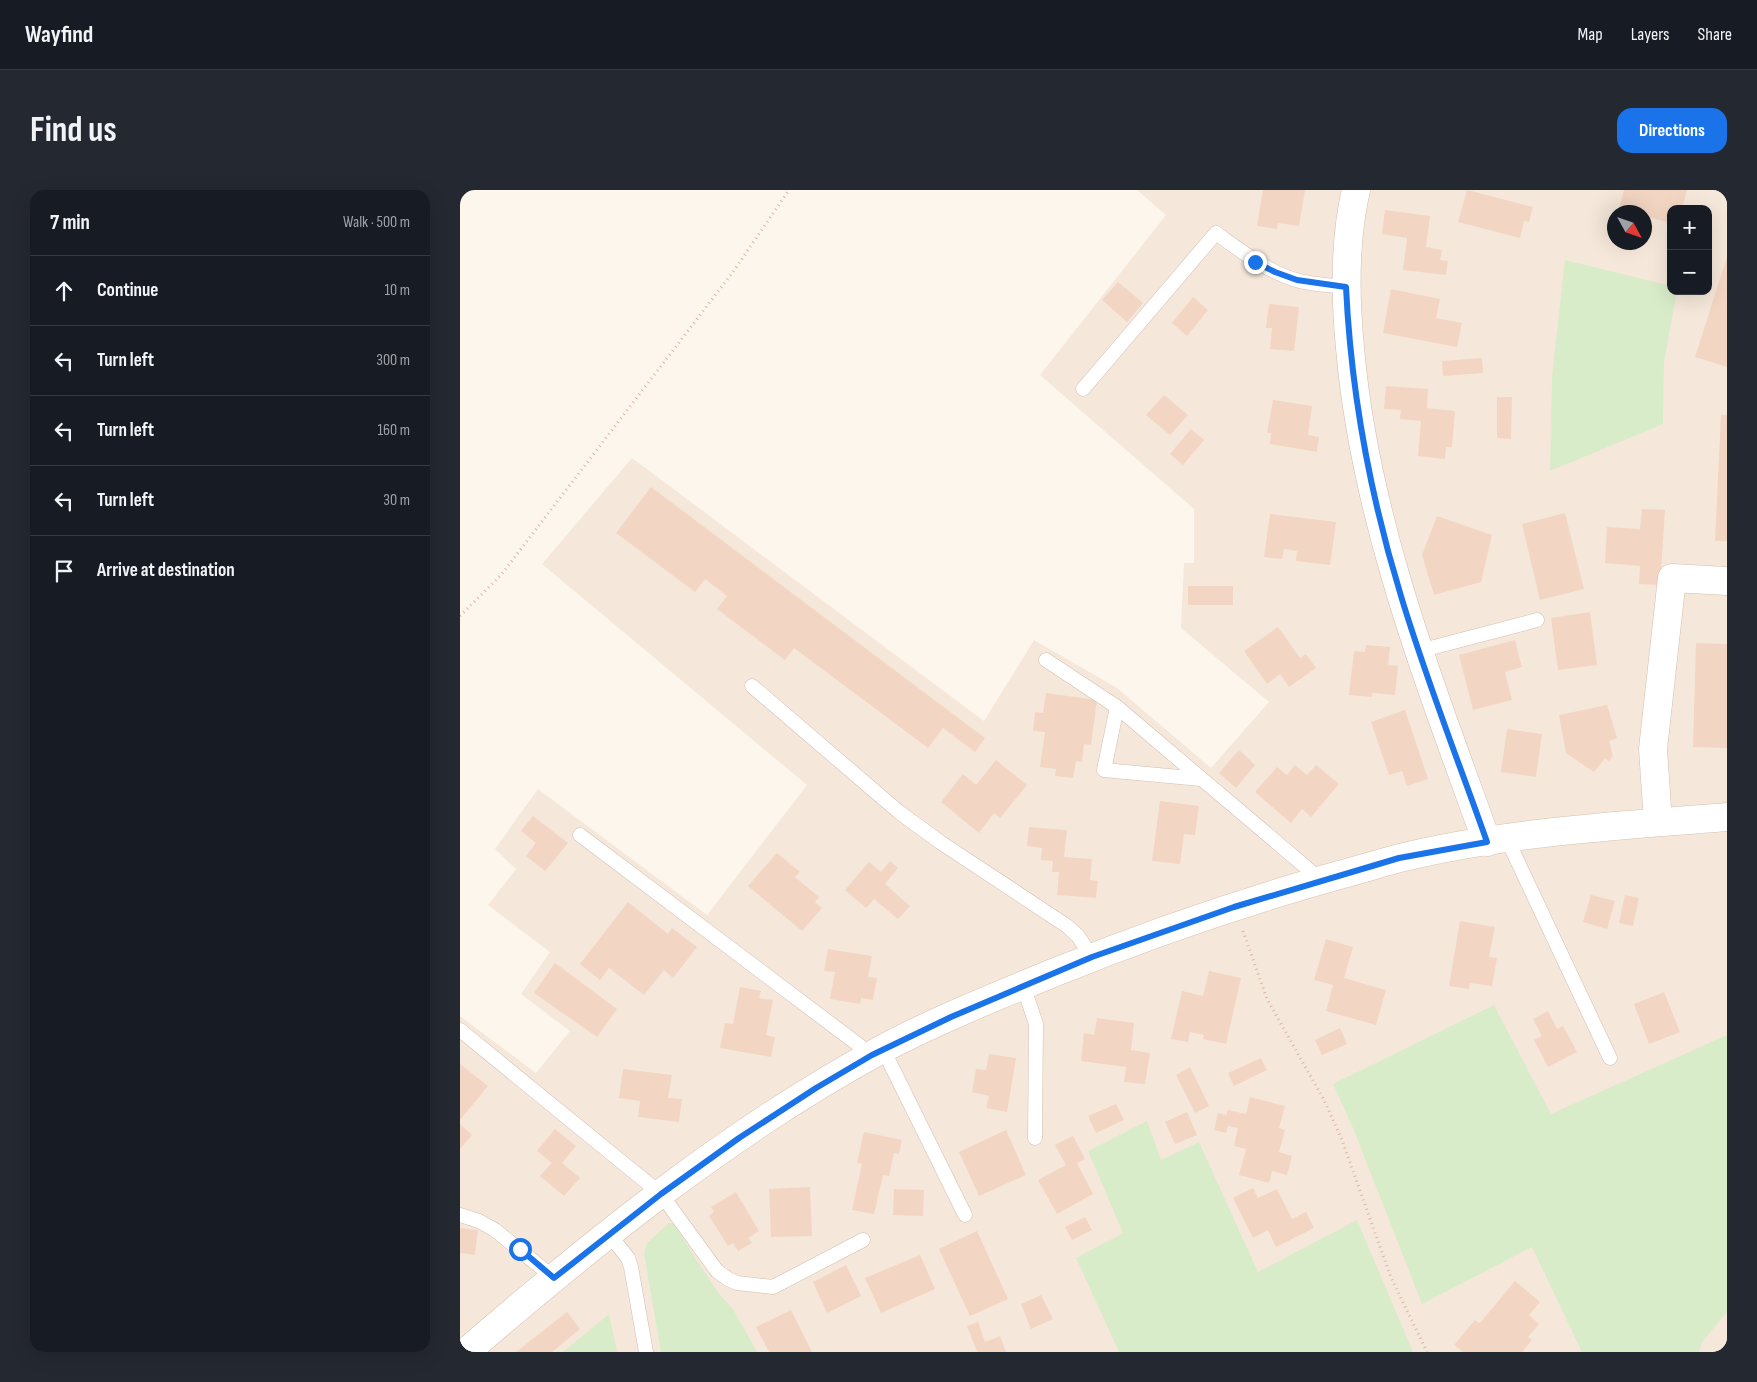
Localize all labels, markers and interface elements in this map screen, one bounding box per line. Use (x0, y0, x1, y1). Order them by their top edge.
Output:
text: Wayfind (25, 20, 93, 49)
text: Map (1578, 24, 1603, 45)
text: Layers (1631, 24, 1670, 45)
text: Share (1698, 24, 1732, 45)
button: Directions (1617, 108, 1727, 153)
text: Find us (30, 109, 117, 152)
north arrow (1607, 205, 1652, 250)
map controls (1667, 205, 1712, 295)
button: + (1667, 205, 1712, 250)
text: 7 min (50, 210, 90, 235)
text: Walk · 500 m (343, 213, 410, 232)
button: − (1667, 250, 1712, 295)
route end (1244, 251, 1267, 274)
icon: ahead (50, 277, 78, 305)
text: Continue (97, 279, 158, 302)
text: 10 m (384, 281, 410, 300)
icon: left (50, 347, 78, 375)
text: Turn left (97, 349, 154, 372)
text: 300 m (376, 351, 410, 370)
icon: left (50, 417, 78, 445)
text: Turn left (97, 419, 154, 442)
text: 160 m (377, 421, 410, 440)
icon: left (50, 487, 78, 515)
text: Turn left (97, 489, 154, 512)
text: 30 m (383, 491, 410, 510)
icon: arrive (50, 557, 78, 585)
text: Arrive at destination (97, 559, 235, 582)
route start (509, 1238, 532, 1261)

